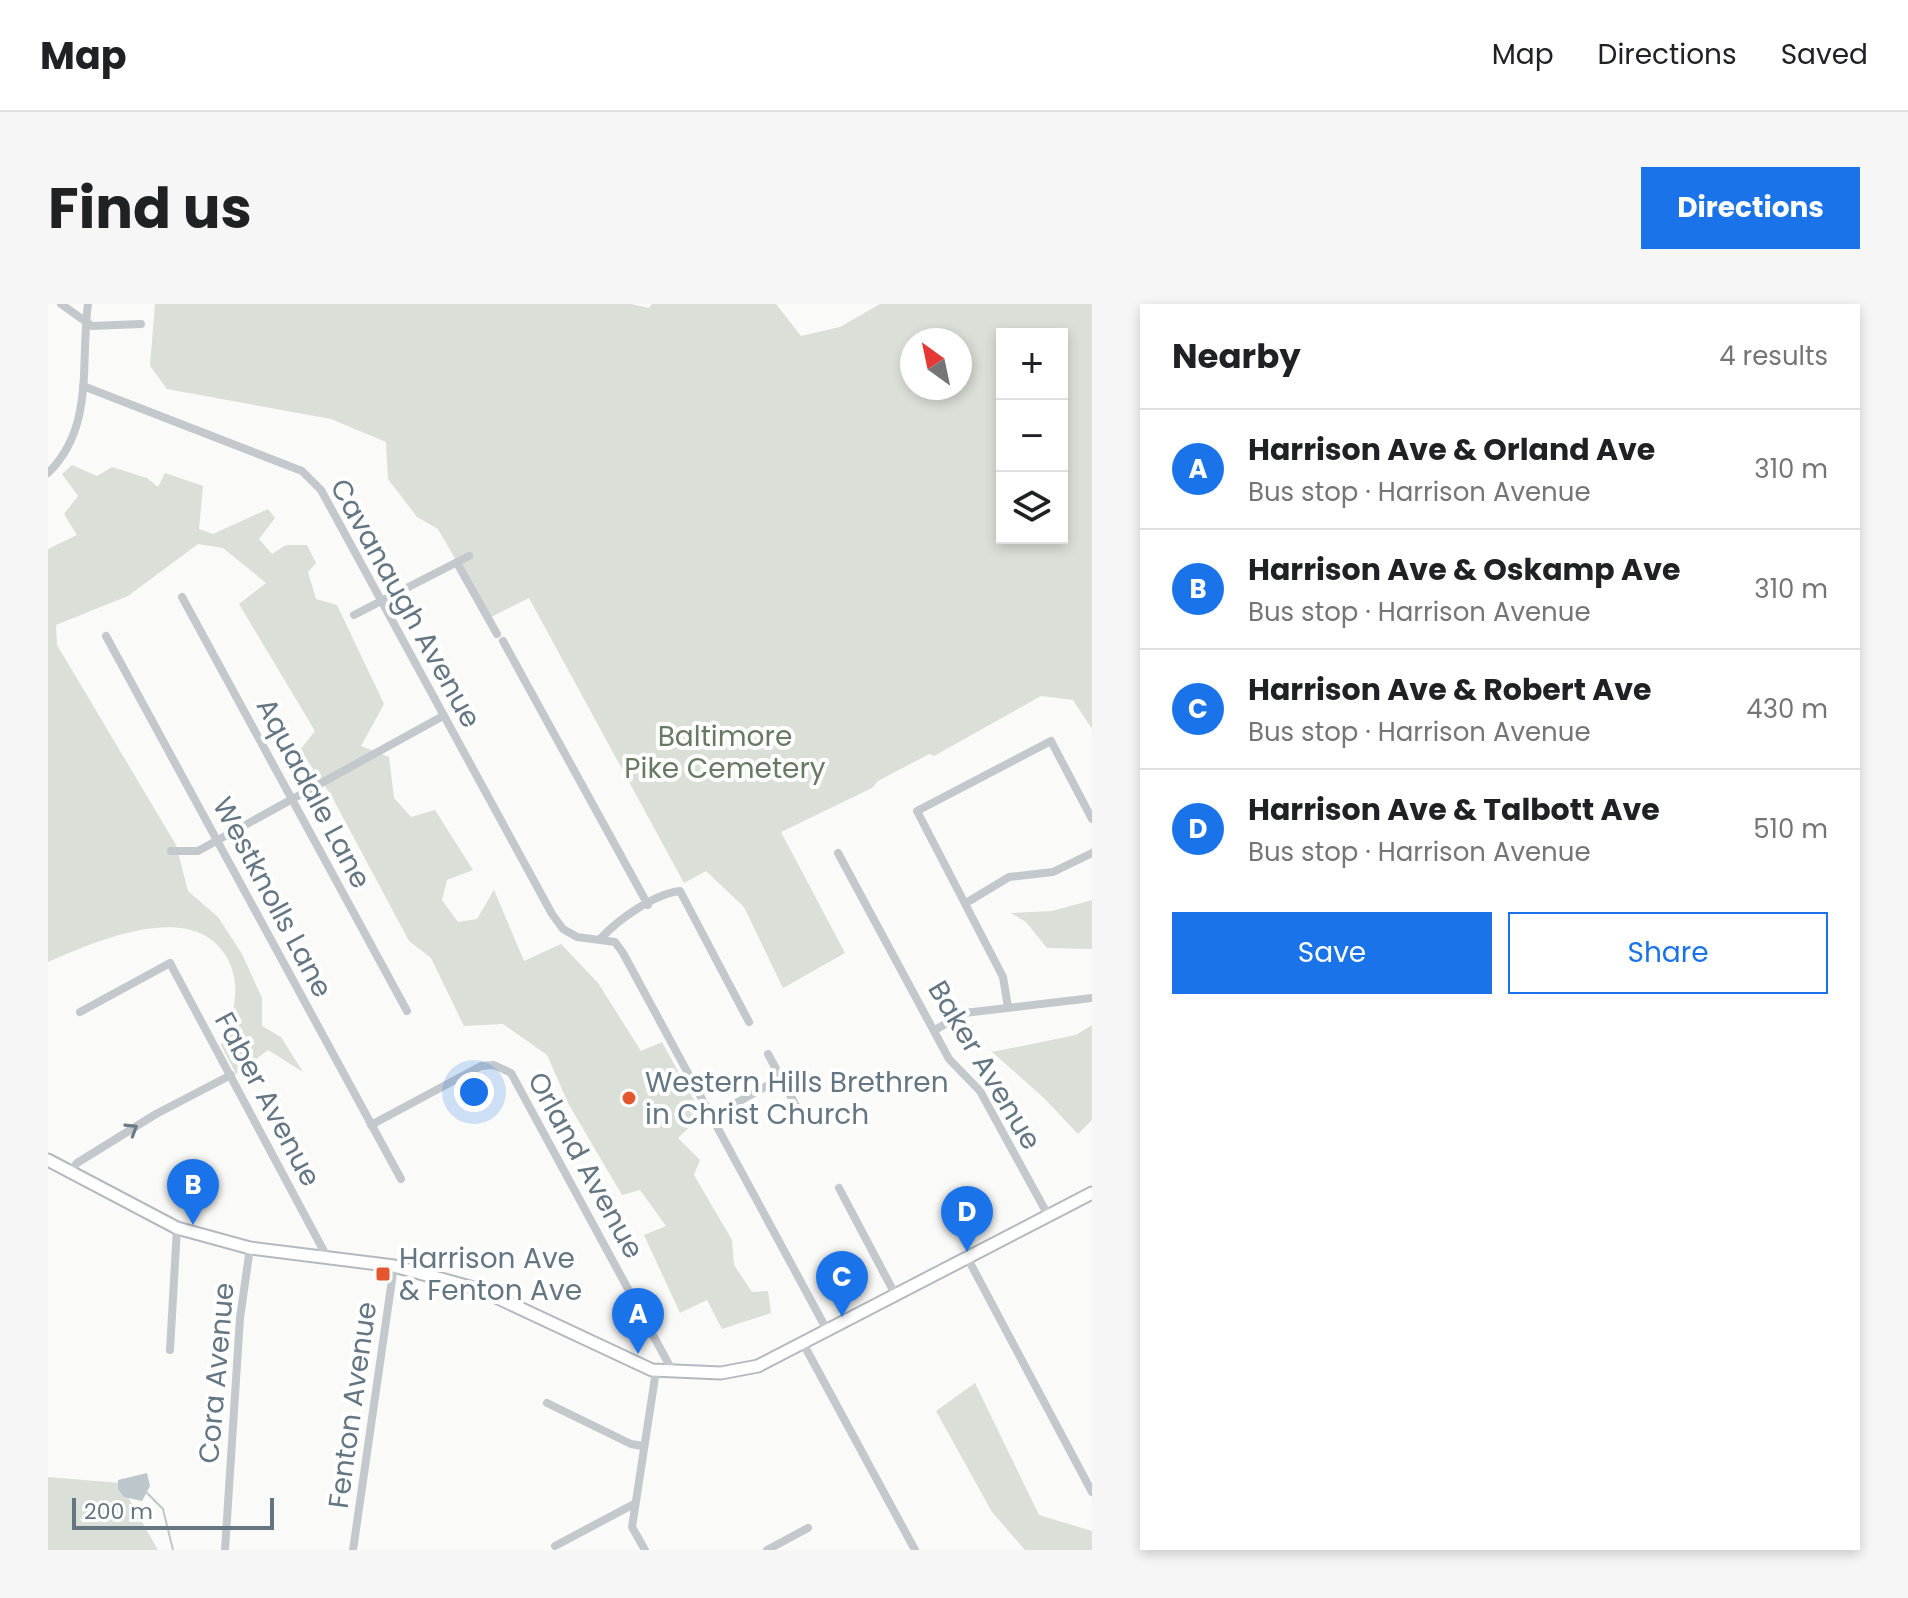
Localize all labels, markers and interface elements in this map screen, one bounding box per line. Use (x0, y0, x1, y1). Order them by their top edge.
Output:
text: Map (40, 29, 127, 82)
text: Map (1492, 35, 1554, 74)
text: Directions (1598, 35, 1737, 74)
text: Saved (1781, 35, 1868, 74)
button: Directions (1641, 167, 1860, 249)
text: Find us (48, 169, 252, 248)
north arrow (900, 328, 972, 400)
map controls (996, 328, 1068, 544)
button: + (996, 328, 1068, 400)
text: Nearby (1172, 332, 1301, 380)
text: 4 results (1719, 338, 1828, 374)
button: − (996, 400, 1068, 472)
text: Harrison Ave & Orland Ave (1248, 428, 1655, 471)
text: A (1188, 451, 1208, 487)
text: 310 m (1754, 451, 1828, 487)
street label: Cavanaugh Avenue (321, 472, 490, 735)
button: layers (996, 472, 1068, 544)
text: Bus stop · Harrison Avenue (1248, 474, 1591, 510)
text: Harrison Ave & Oskamp Ave (1248, 548, 1680, 591)
text: B (1189, 571, 1207, 607)
text: 310 m (1754, 571, 1828, 607)
text: Bus stop · Harrison Avenue (1248, 594, 1591, 630)
text: Harrison Ave & Robert Ave (1248, 668, 1652, 711)
street label: Aquadale Lane (247, 691, 380, 895)
text: C (1188, 691, 1208, 727)
text: 430 m (1746, 691, 1828, 727)
text: Bus stop · Harrison Avenue (1248, 714, 1591, 750)
park label: Baltimore Pike Cemetery (624, 717, 826, 788)
text: Harrison Ave & Talbott Ave (1248, 788, 1660, 831)
street label: Westknolls Lane (203, 790, 342, 1004)
text: D (1189, 811, 1207, 847)
text: 510 m (1753, 811, 1828, 847)
text: Bus stop · Harrison Avenue (1248, 834, 1591, 870)
button: Save (1172, 912, 1492, 994)
button: Share (1508, 912, 1828, 994)
street label: Baker Avenue (919, 973, 1050, 1157)
street label: Faber Avenue (205, 1005, 330, 1193)
place label: Western Hills Brethren in Christ Church (645, 1063, 949, 1134)
street label: Orland Avenue (518, 1065, 653, 1266)
your location (454, 1072, 494, 1112)
marker: Western Hills Brethren in Christ Church (620, 1089, 638, 1107)
one-way arrow (123, 1123, 138, 1139)
pin: B (167, 1159, 219, 1225)
pin: D (941, 1186, 993, 1252)
place label: Harrison Ave & Fenton Ave (399, 1239, 582, 1310)
pin: C (816, 1251, 868, 1317)
marker: Harrison Ave & Fenton Ave (374, 1265, 392, 1283)
street label: Cora Avenue (189, 1281, 244, 1465)
pin: A (612, 1288, 664, 1354)
street label: Fenton Avenue (319, 1299, 386, 1511)
scale bar (72, 1494, 274, 1530)
text: 200 m (84, 1496, 153, 1527)

